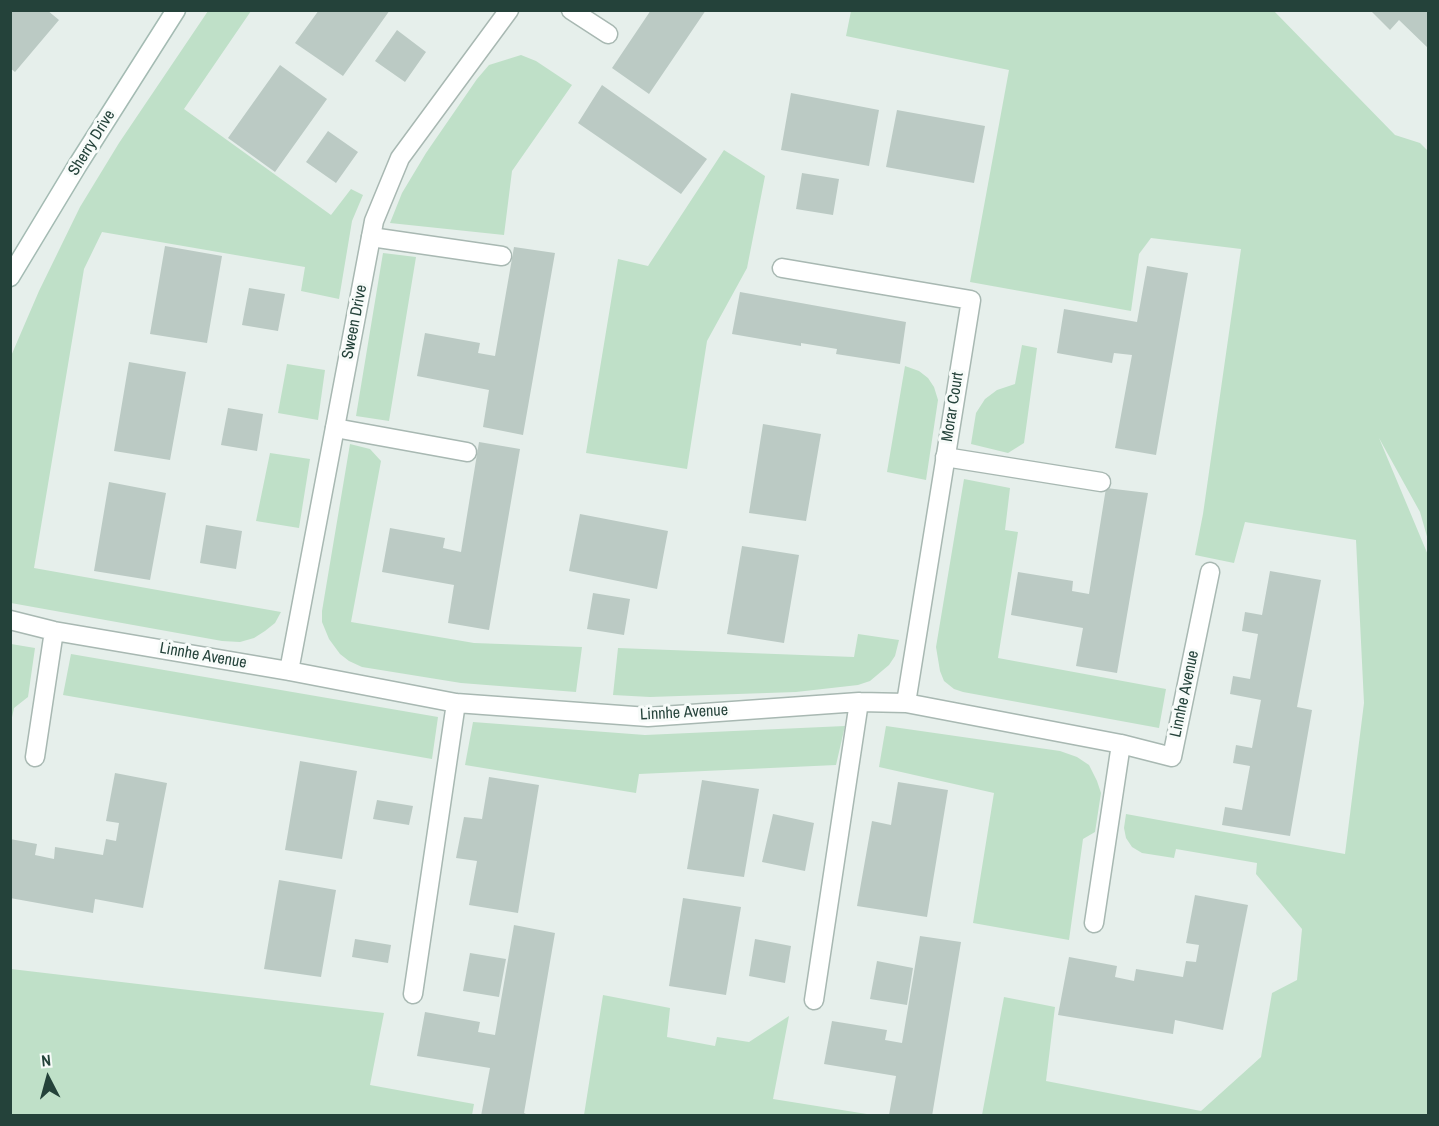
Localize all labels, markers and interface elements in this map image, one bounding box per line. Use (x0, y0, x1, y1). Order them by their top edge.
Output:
street label: Sherry Drive (64, 107, 120, 179)
street label: Sween Drive (338, 283, 372, 361)
street label: Morar Court (938, 371, 968, 443)
street label: Linnhe Avenue (158, 639, 248, 673)
street label: Linnhe Avenue (1166, 649, 1204, 739)
street label: Linnhe Avenue (640, 701, 728, 725)
north arrow (18, 1048, 78, 1108)
text: N (40, 1049, 52, 1072)

